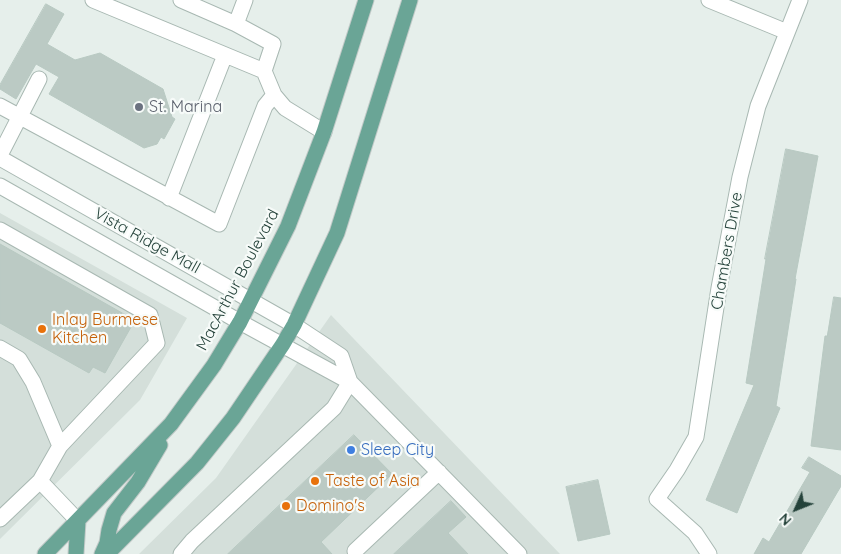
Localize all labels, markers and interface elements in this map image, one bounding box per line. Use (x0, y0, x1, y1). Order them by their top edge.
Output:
place label: St. Marina (149, 97, 222, 117)
marker: St. Marina (133, 101, 145, 113)
street label: Chambers Drive (707, 191, 747, 311)
street label: Vista Ridge Mall (91, 204, 203, 278)
street label: MacArthur Boulevard (193, 206, 283, 354)
place label: Inlay Burmese Kitchen (52, 310, 158, 348)
marker: Inlay Burmese Kitchen (36, 323, 48, 335)
place label: Sleep City (361, 440, 434, 460)
marker: Sleep City (345, 444, 357, 456)
place label: Taste of Asia (325, 471, 420, 491)
marker: Taste of Asia (309, 475, 321, 487)
north arrow (771, 484, 821, 534)
place label: Domino's (296, 496, 365, 516)
marker: Domino's (280, 500, 292, 512)
text: N (775, 509, 795, 529)

